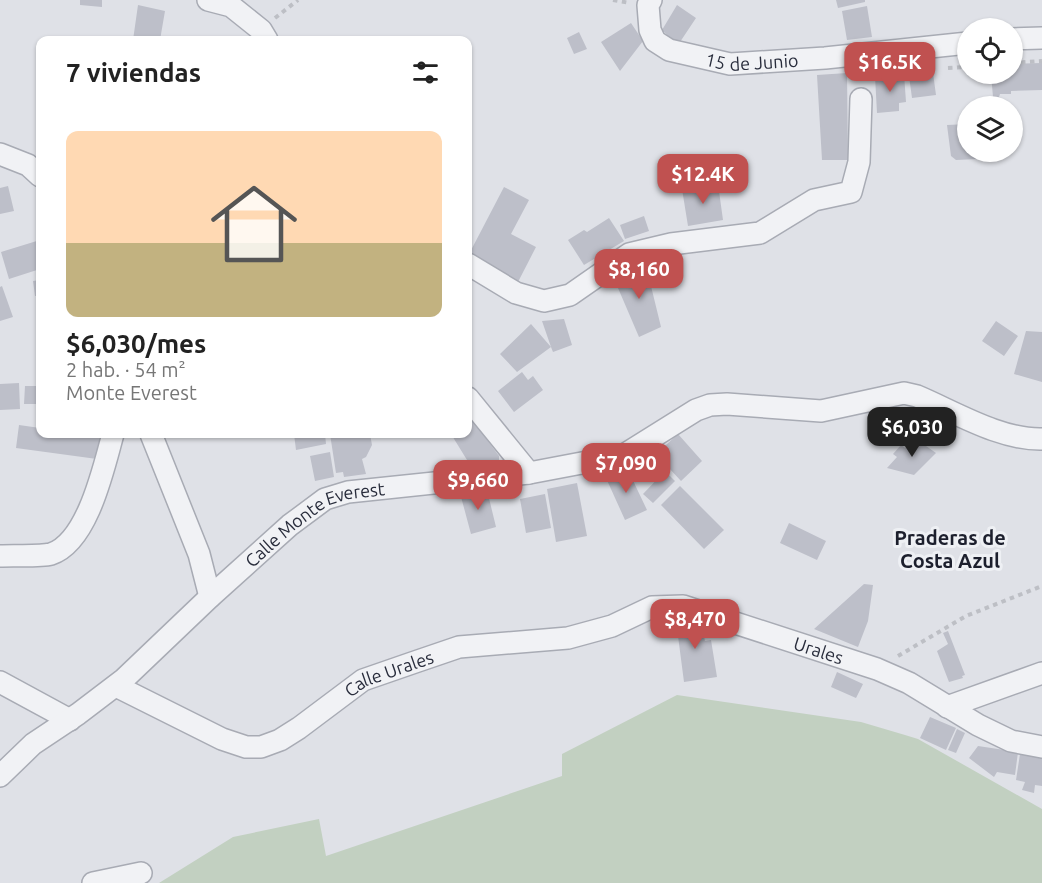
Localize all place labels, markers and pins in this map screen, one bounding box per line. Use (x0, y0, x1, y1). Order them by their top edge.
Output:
pin: $16.5K (841, 42, 939, 93)
pin: $12.4K (654, 154, 752, 205)
pin: $8,160 (590, 249, 688, 300)
pin: $6,030 (863, 407, 961, 458)
pin: $7,090 (577, 443, 675, 494)
pin: $9,660 (429, 460, 527, 511)
pin: $8,470 (646, 599, 744, 650)

